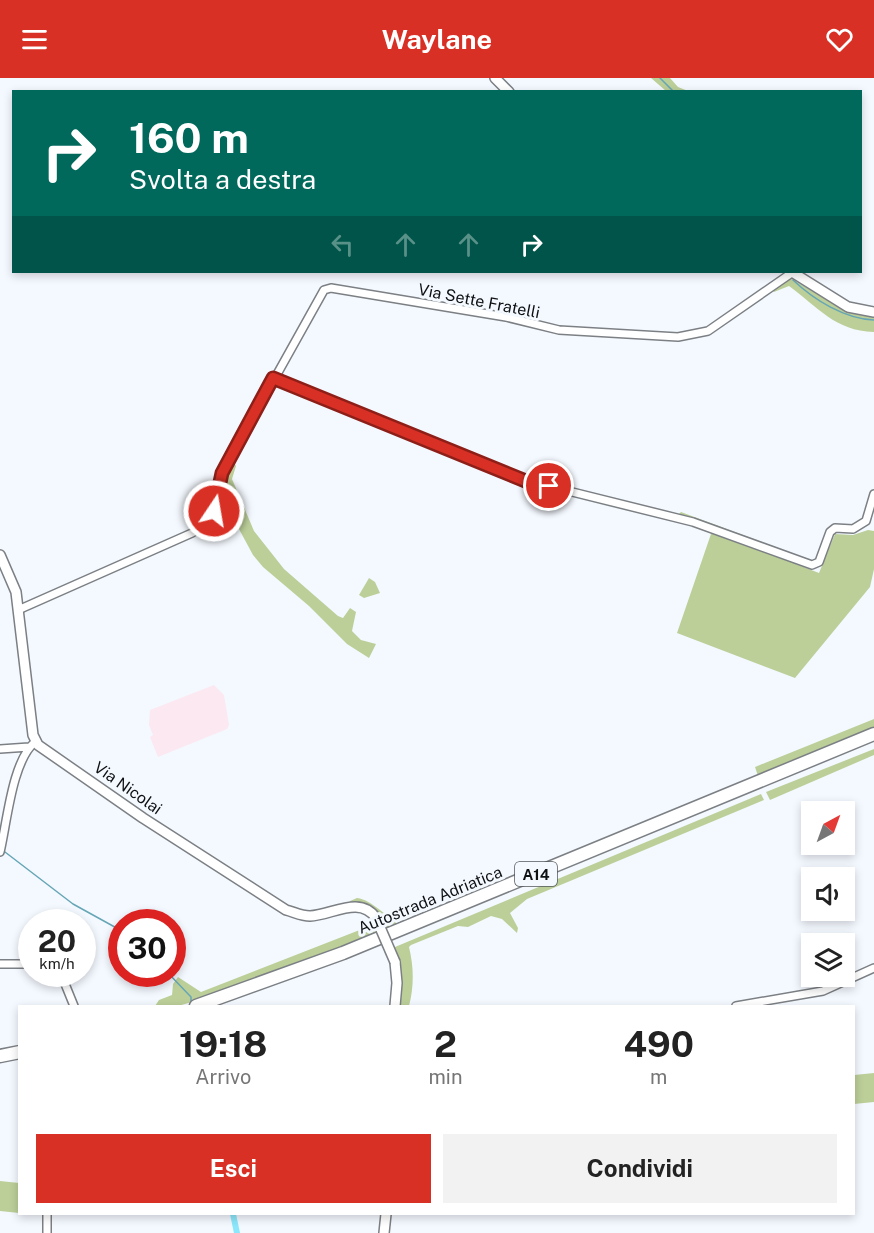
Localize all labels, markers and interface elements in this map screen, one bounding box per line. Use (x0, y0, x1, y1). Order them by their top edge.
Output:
icon: menu (18, 23, 51, 56)
text: Waylane (382, 23, 492, 55)
icon: heart (823, 23, 856, 56)
text: 160 m (129, 113, 249, 162)
icon: right (30, 114, 108, 192)
text: Svolta a destra (129, 163, 316, 195)
icon: left (326, 228, 359, 261)
icon: ahead (389, 228, 422, 261)
icon: ahead (452, 228, 485, 261)
icon: right (515, 228, 548, 261)
street label: Via Sette Fratelli (417, 280, 541, 322)
pin (523, 460, 574, 511)
icon: arrive (532, 469, 565, 502)
position arrow (182, 479, 246, 543)
street label: Via Nicolai (90, 758, 166, 818)
north arrow (801, 801, 855, 855)
map controls (801, 801, 855, 987)
street label: Autostrada Adriatica (355, 862, 505, 938)
road number: A14 (515, 862, 557, 886)
button: sound (801, 867, 855, 921)
speed limit sign: 30 (108, 909, 186, 987)
text: 20 (38, 923, 76, 959)
button: layers (801, 933, 855, 987)
text: km/h (39, 955, 75, 972)
text: 19:18 (179, 1023, 267, 1065)
text: 2 (434, 1023, 457, 1065)
text: 490 (623, 1023, 694, 1065)
text: Arrivo (195, 1065, 251, 1089)
text: min (429, 1065, 462, 1089)
text: m (650, 1065, 667, 1089)
button: Esci (36, 1134, 431, 1203)
button: Condividi (443, 1134, 837, 1203)

